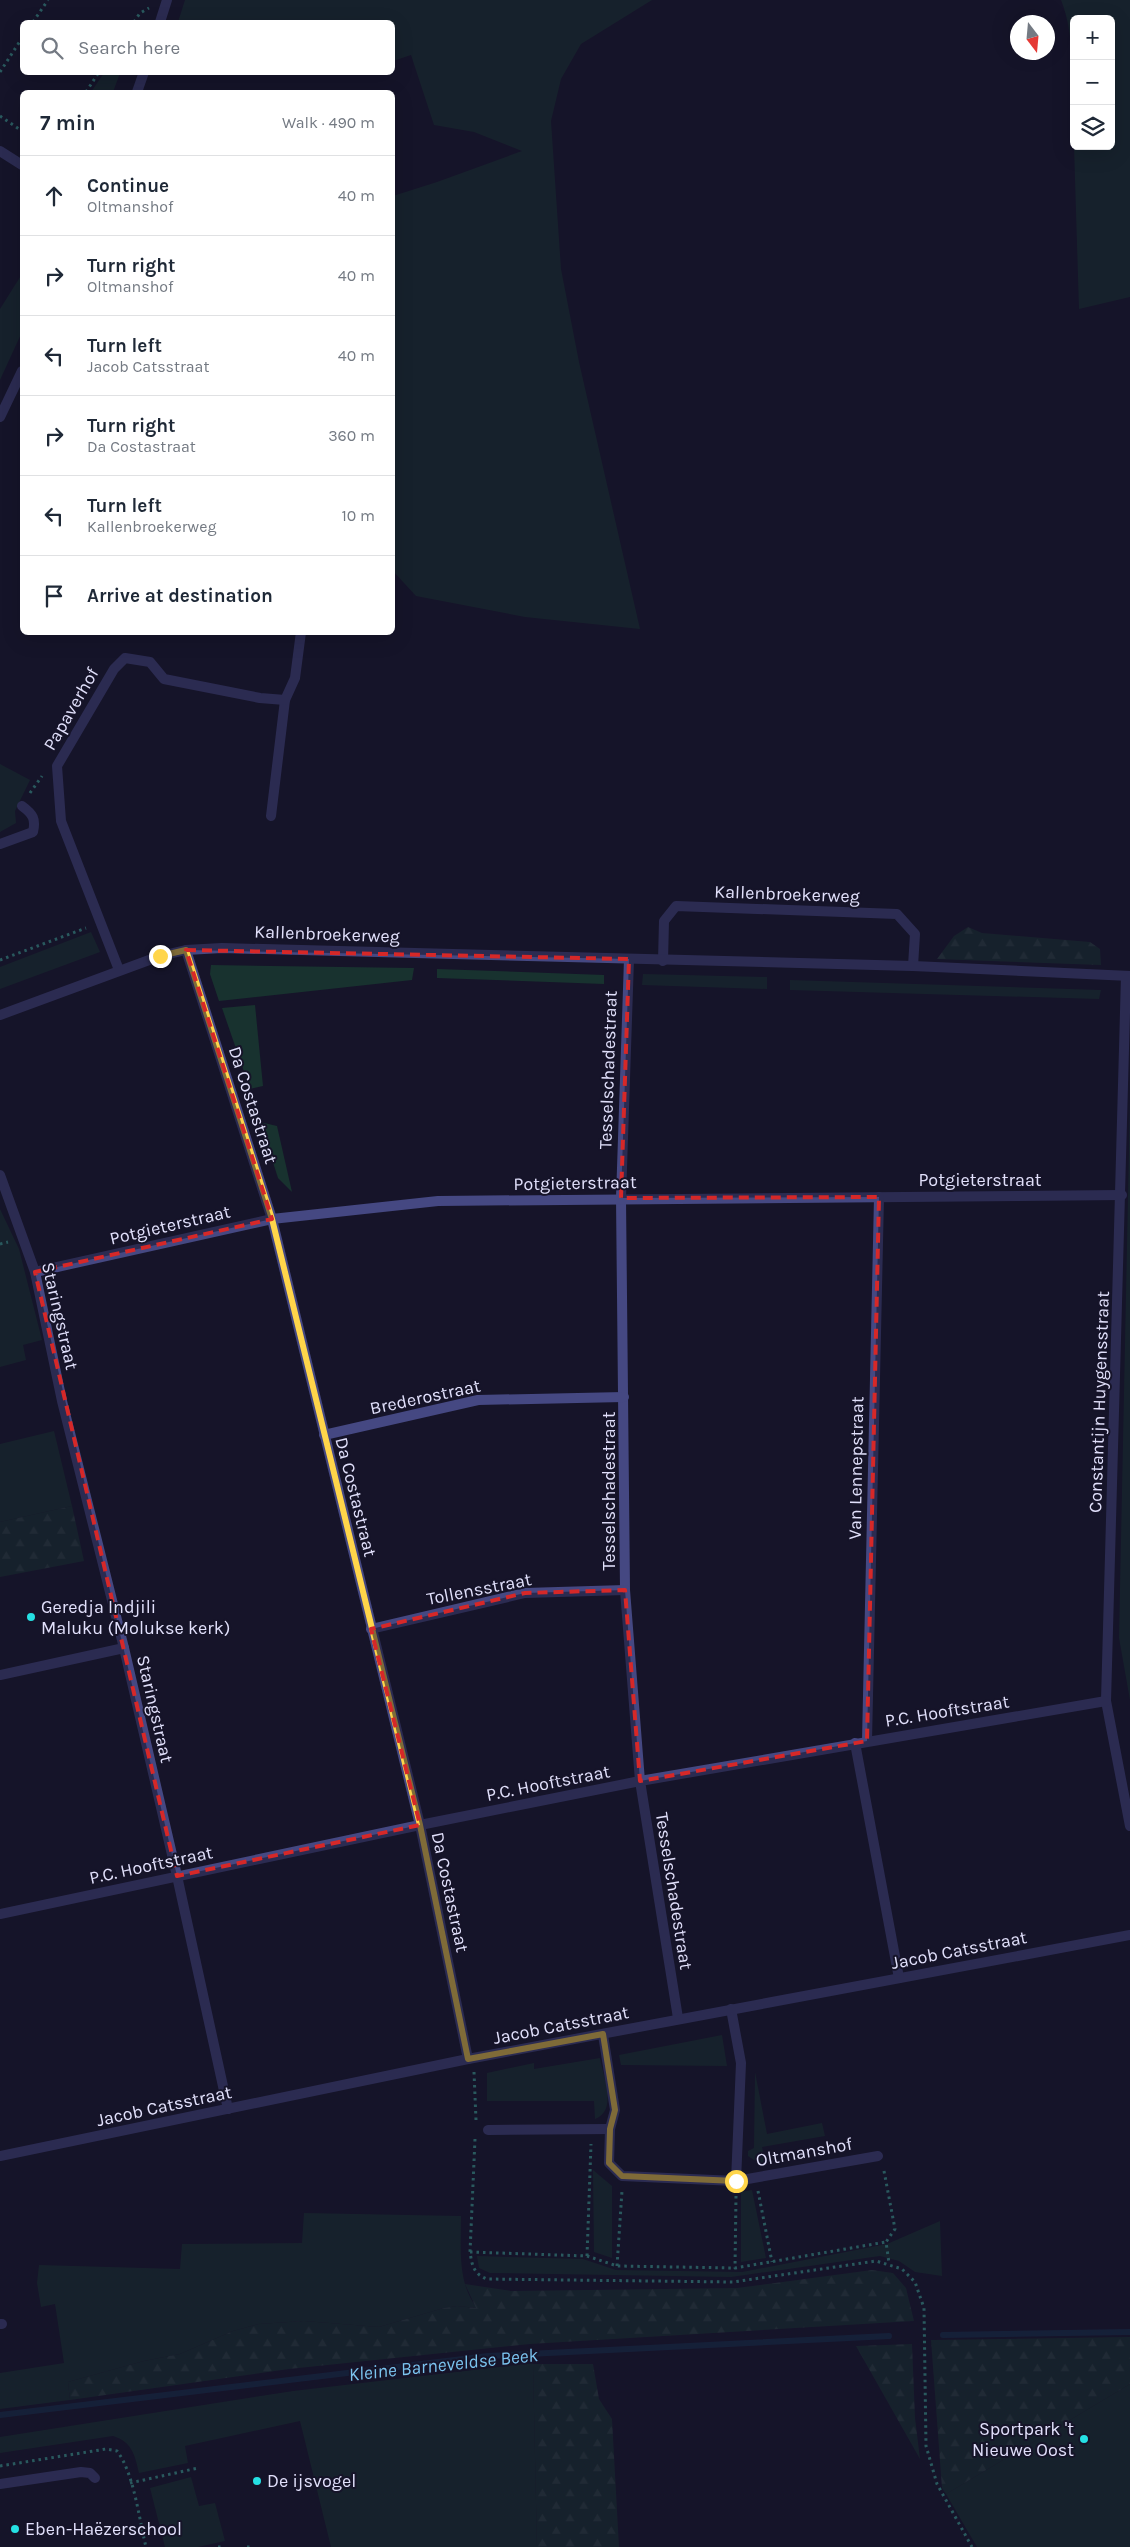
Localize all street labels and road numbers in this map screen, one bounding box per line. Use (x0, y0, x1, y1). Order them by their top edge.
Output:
street label: Papaverhof (38, 663, 104, 754)
street label: Kallenbroekerweg (714, 880, 860, 908)
street label: Kallenbroekerweg (254, 920, 400, 948)
street label: Tesselschadestraat (594, 990, 622, 1150)
street label: Da Costastraat (224, 1043, 282, 1167)
street label: Potgieterstraat (918, 1169, 1042, 1191)
street label: Potgieterstraat (513, 1171, 637, 1195)
street label: Potgieterstraat (108, 1200, 233, 1250)
street label: Staringstraat (37, 1260, 83, 1372)
street label: Constantijn Huygensstraat (1084, 1291, 1114, 1513)
street label: Brederostraat (368, 1374, 483, 1419)
street label: Van Lennepstraat (844, 1396, 868, 1540)
street label: Tesselschadestraat (598, 1411, 620, 1570)
street label: Da Costastraat (331, 1435, 382, 1559)
street label: Tollensstraat (425, 1568, 534, 1610)
street label: Staringstraat (132, 1653, 178, 1765)
street label: P.C. Hooftstraat (883, 1690, 1011, 1732)
street label: P.C. Hooftstraat (484, 1760, 612, 1806)
street label: Tesselschadestraat (651, 1811, 697, 1971)
street label: Da Costastraat (427, 1830, 474, 1954)
street label: P.C. Hooftstraat (87, 1841, 215, 1889)
street label: Jacob Catsstraat (889, 1926, 1029, 1974)
street label: Jacob Catsstraat (491, 2001, 631, 2049)
street label: Jacob Catsstraat (94, 2081, 234, 2131)
street label: Oltmanshof (754, 2133, 855, 2171)

